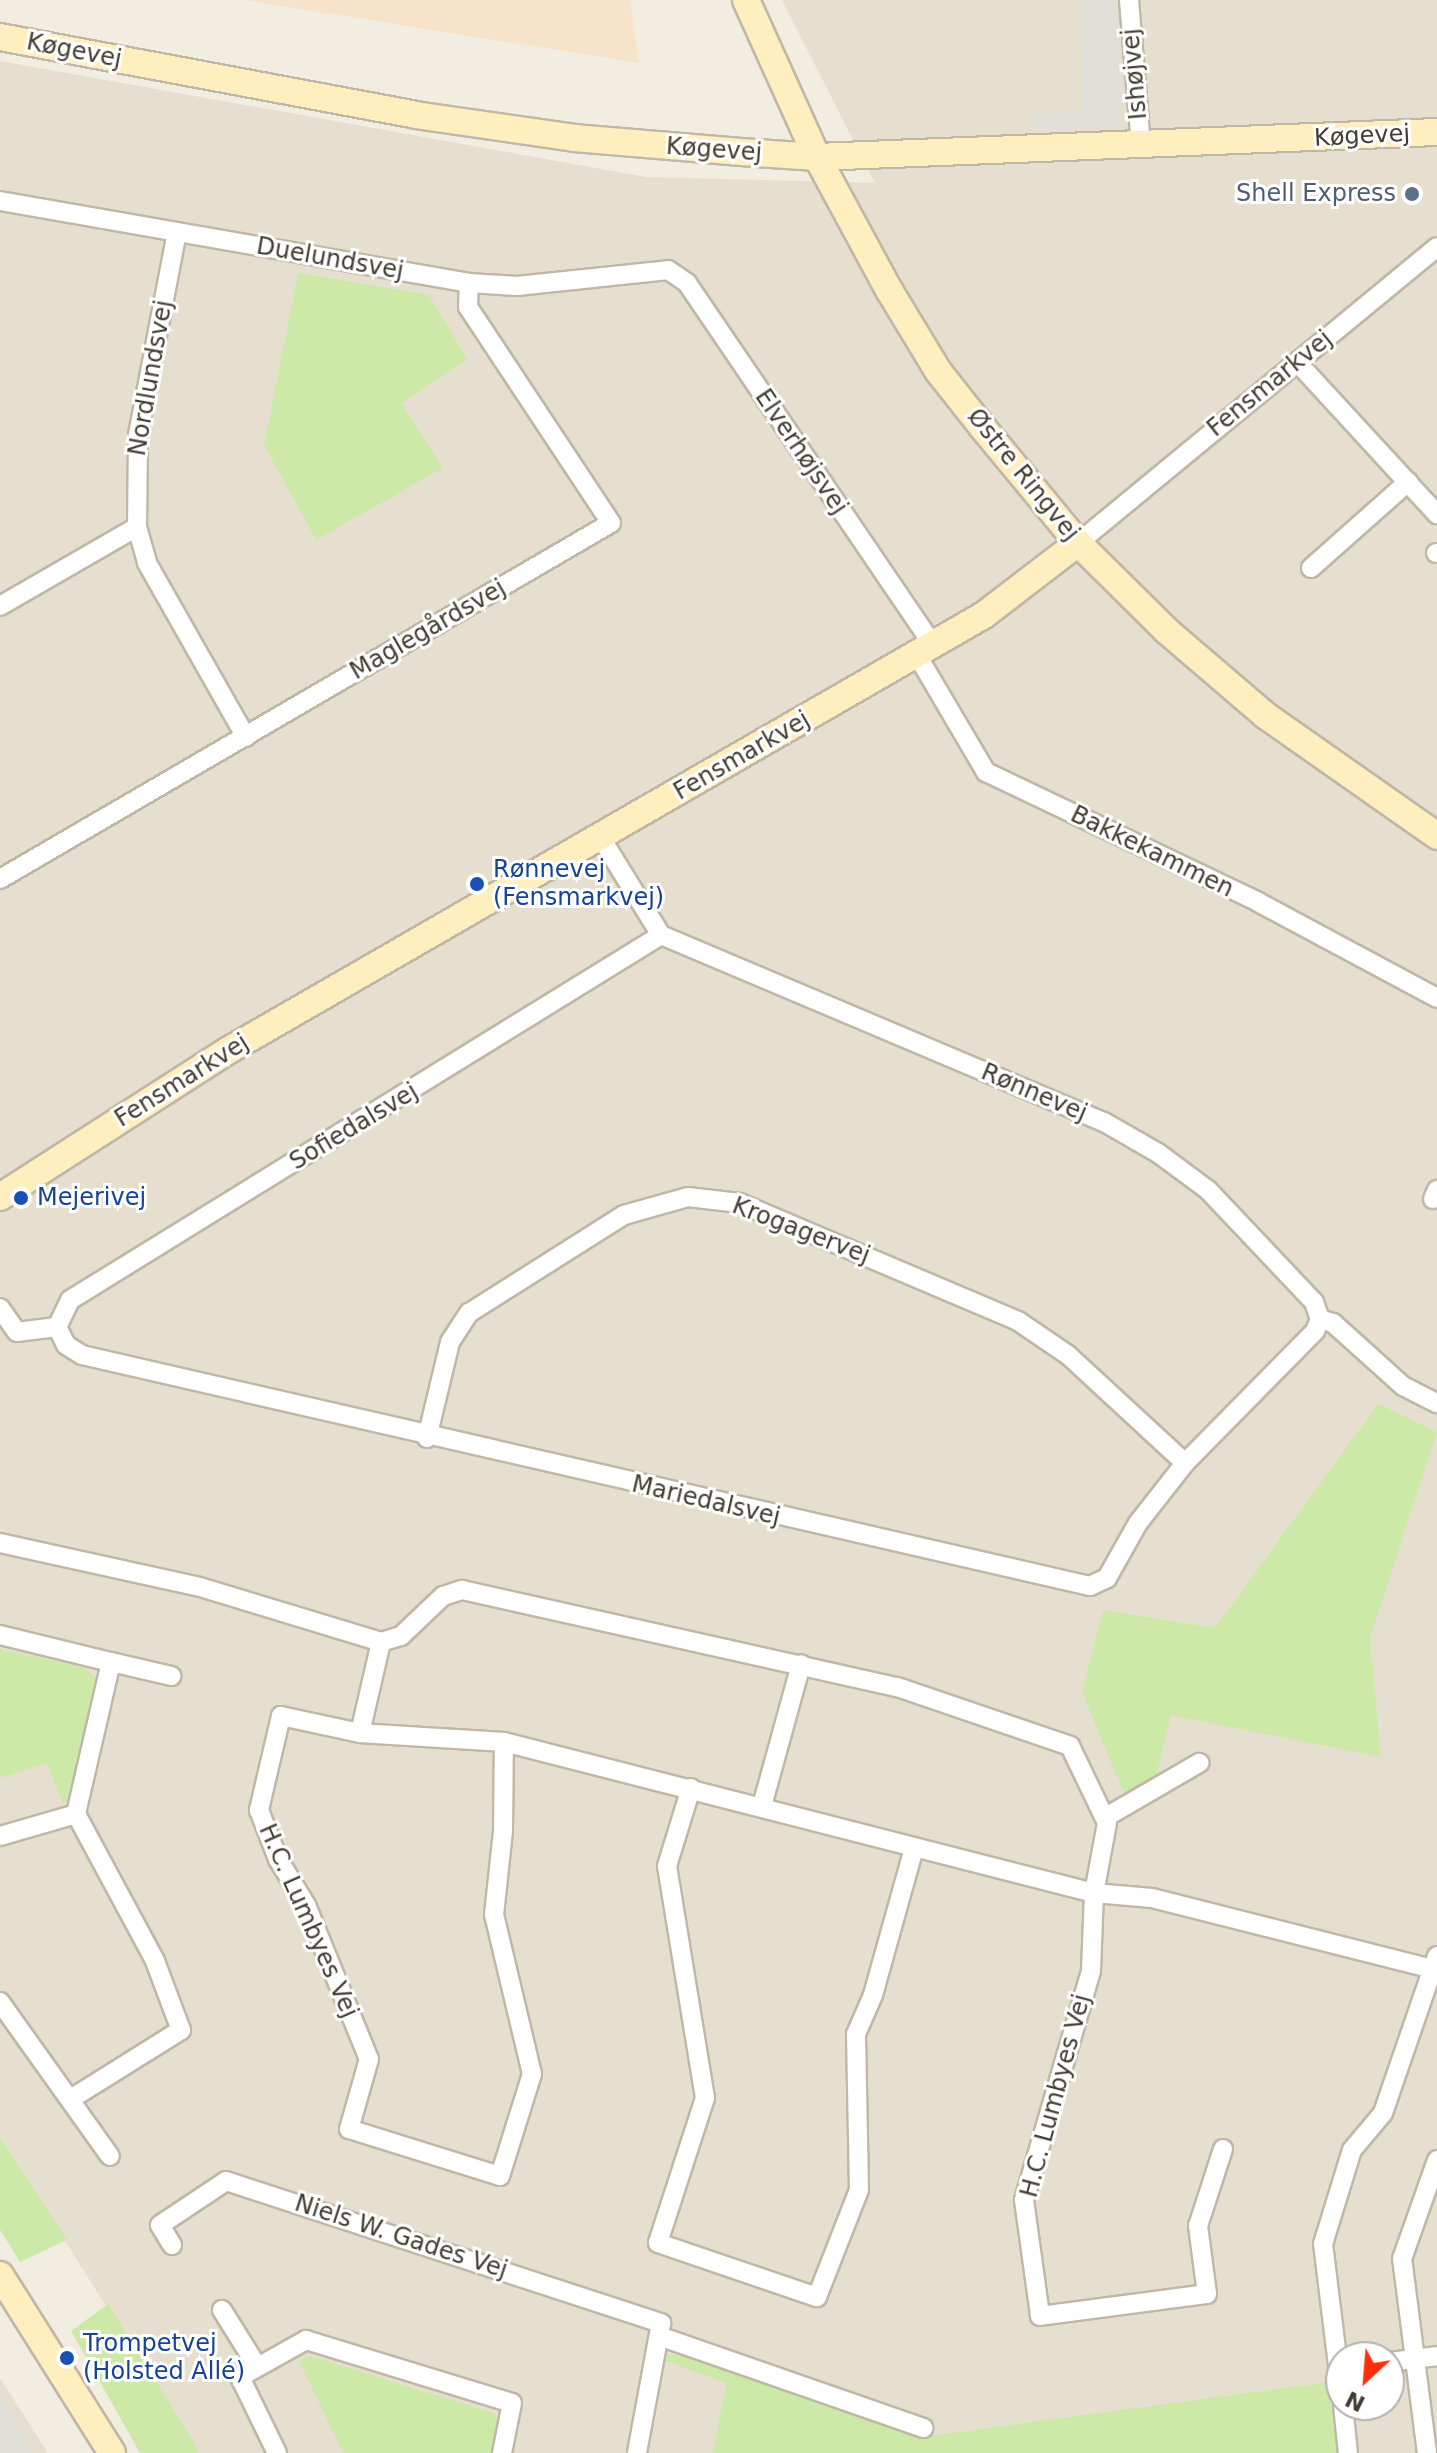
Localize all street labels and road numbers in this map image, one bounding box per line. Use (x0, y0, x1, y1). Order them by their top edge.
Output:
street label: Ishøjvej (1117, 27, 1153, 121)
street label: Køgevej (24, 28, 124, 74)
street label: Køgevej (1313, 119, 1411, 153)
street label: Køgevej (665, 132, 763, 168)
street label: Duelundsvej (254, 232, 406, 286)
street label: Nordlundsvej (123, 298, 179, 458)
street label: Fensmarkvej (1202, 325, 1338, 443)
street label: Elverhøjsvej (749, 384, 853, 520)
street label: Østre Ringvej (961, 403, 1085, 547)
street label: Maglegårdsvej (345, 574, 511, 686)
street label: Fensmarkvej (669, 705, 815, 807)
street label: Bakkekammen (1066, 800, 1238, 904)
street label: Fensmarkvej (110, 1028, 254, 1134)
street label: Rønnevej (977, 1058, 1091, 1128)
street label: Sofiedalsvej (285, 1077, 423, 1177)
street label: Krogagervej (728, 1192, 874, 1270)
street label: Mariedalsvej (629, 1470, 783, 1532)
street label: H.C. Lumbyes Vej (252, 1820, 364, 2022)
street label: H.C. Lumbyes Vej (1015, 1991, 1097, 2201)
street label: Niels W. Gades Vej (291, 2189, 511, 2285)

